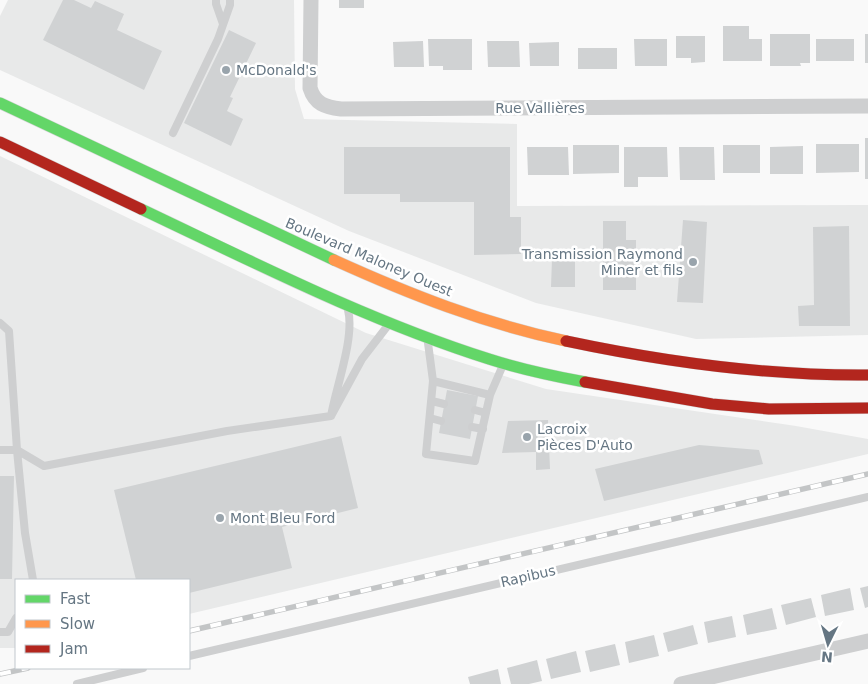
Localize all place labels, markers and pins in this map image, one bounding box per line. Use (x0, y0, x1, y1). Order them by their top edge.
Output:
place label: McDonald's (236, 62, 317, 78)
marker: McDonald's (220, 64, 232, 76)
place label: Transmission Raymond Miner et fils (521, 246, 683, 278)
marker: Transmission Raymond Miner et fils (687, 256, 699, 268)
place label: Lacroix Pièces D'Auto (537, 421, 633, 453)
marker: Lacroix Pièces D'Auto (521, 431, 533, 443)
place label: Mont Bleu Ford (230, 510, 335, 526)
marker: Mont Bleu Ford (214, 512, 226, 524)

